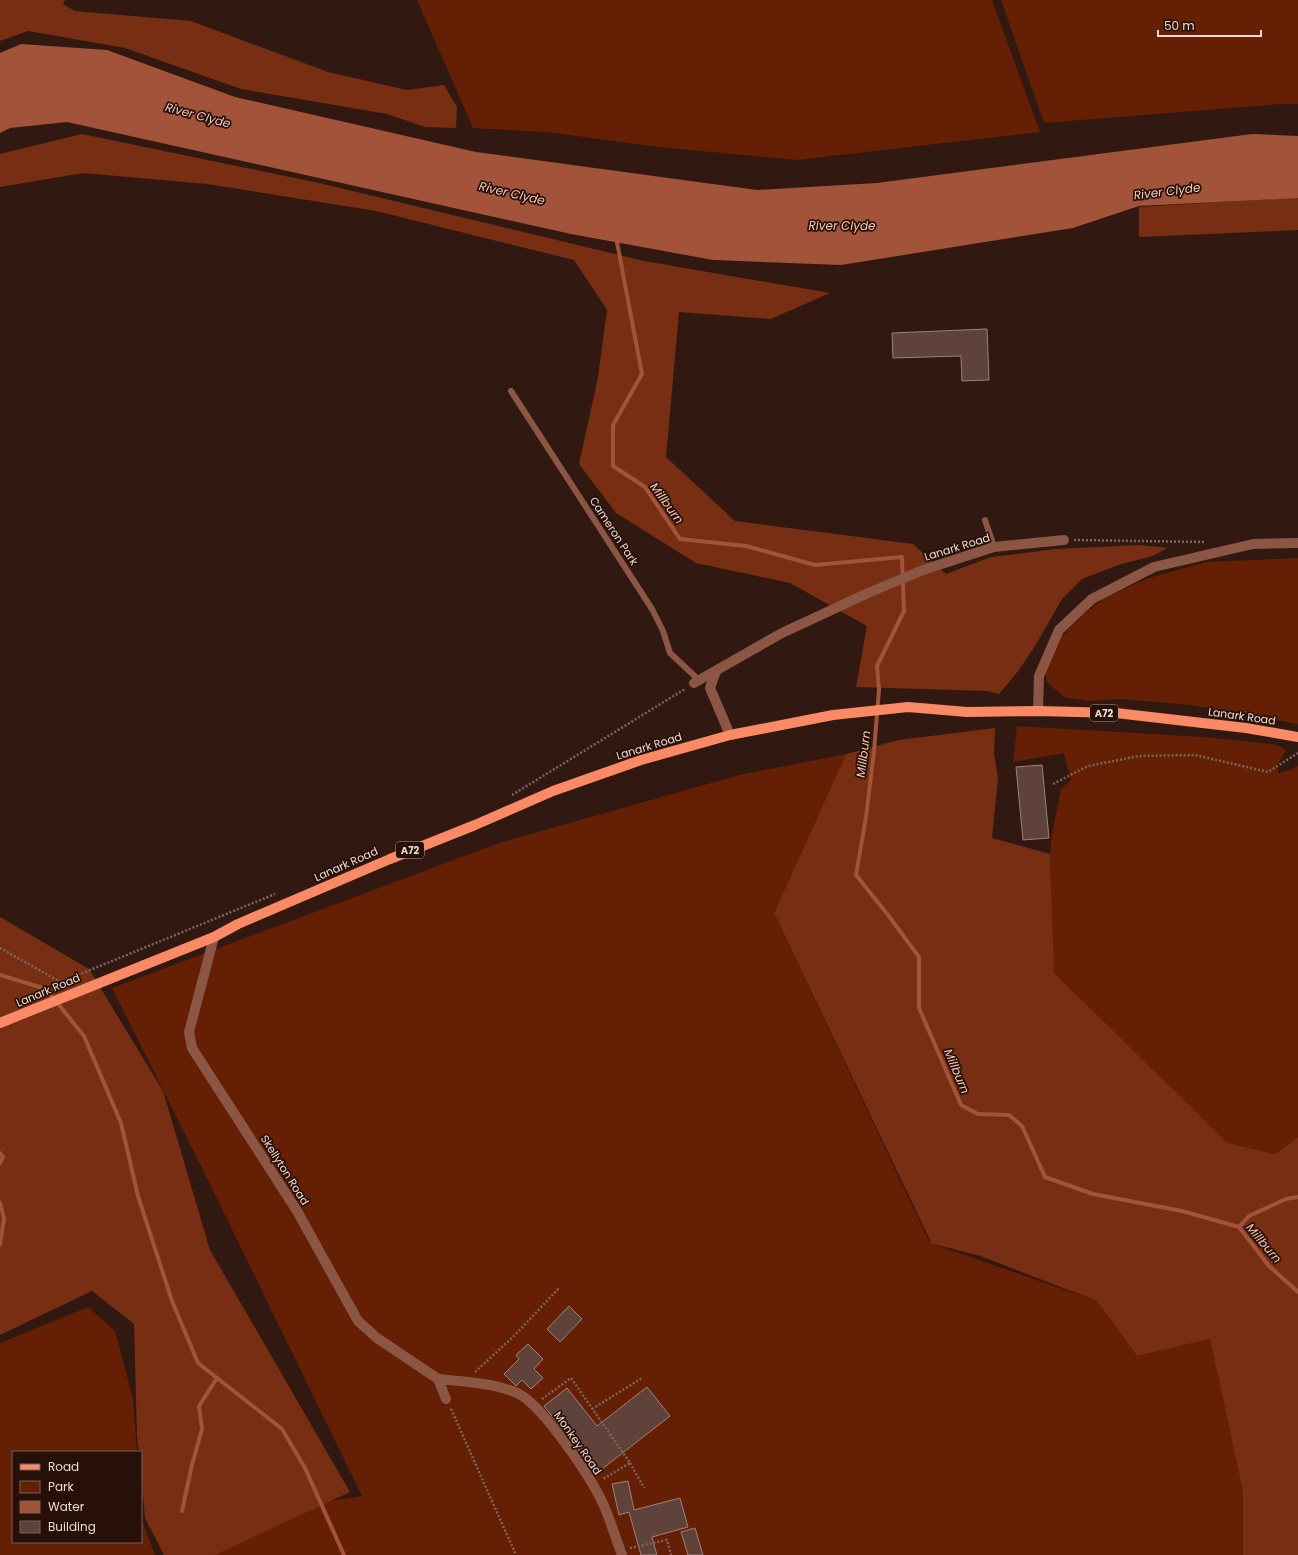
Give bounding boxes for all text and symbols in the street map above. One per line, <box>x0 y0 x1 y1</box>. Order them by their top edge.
scale bar <box>1158 12 1261 38</box>
text: 50 m <box>1164 17 1195 34</box>
water label: River Clyde <box>163 98 233 132</box>
water label: River Clyde <box>477 177 547 209</box>
water label: River Clyde <box>1133 178 1202 204</box>
water label: River Clyde <box>809 217 876 234</box>
water label: Millburn <box>646 479 688 527</box>
street label: Cameron Park <box>586 494 642 569</box>
street label: Lanark Road <box>922 529 992 565</box>
street label: Lanark Road <box>1207 703 1277 729</box>
road number: A72 <box>1090 705 1118 721</box>
street label: Lanark Road <box>614 728 684 764</box>
water label: Millburn <box>852 730 874 778</box>
road number: A72 <box>396 842 424 858</box>
street label: Lanark Road <box>312 843 380 885</box>
street label: Lanark Road <box>14 969 82 1011</box>
water label: Millburn <box>940 1046 974 1096</box>
street label: Skellyton Road <box>257 1132 313 1208</box>
water label: Millburn <box>1242 1219 1286 1267</box>
street label: Monkey Road <box>550 1408 606 1478</box>
legend <box>12 1451 142 1543</box>
text: Road <box>48 1458 79 1475</box>
text: Park <box>48 1478 75 1495</box>
text: Water <box>48 1498 85 1515</box>
text: Building <box>48 1518 96 1535</box>

